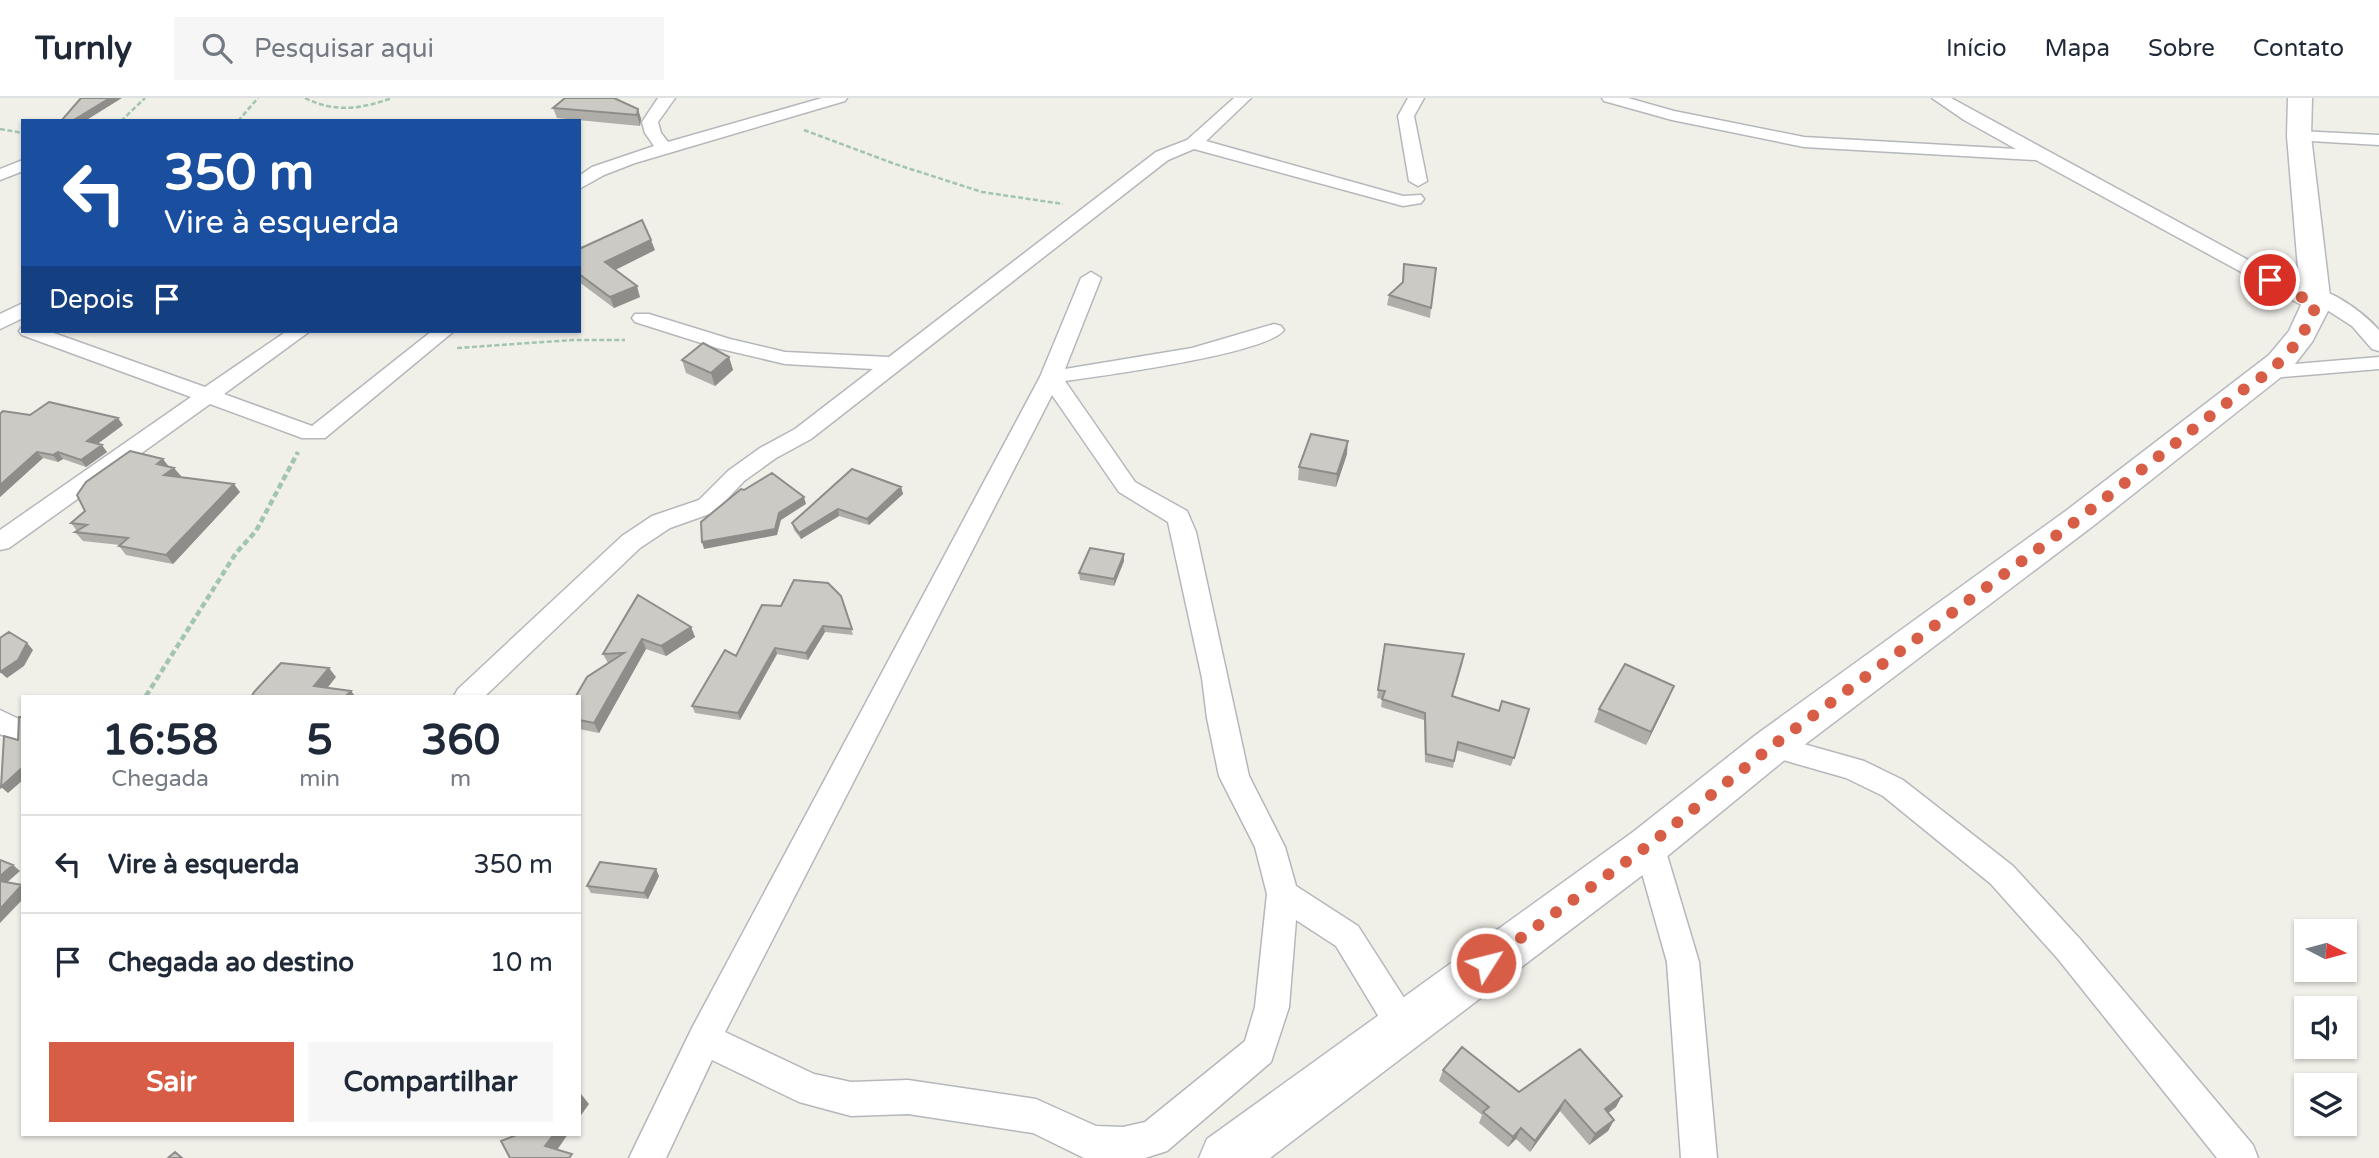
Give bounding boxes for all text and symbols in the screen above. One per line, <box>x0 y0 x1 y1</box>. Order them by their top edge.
search box <box>174 17 664 80</box>
text: Turnly <box>35 29 132 68</box>
icon: search <box>198 29 236 67</box>
text: Pesquisar aqui <box>254 33 434 64</box>
text: Início <box>1946 34 2007 63</box>
text: Mapa <box>2045 34 2110 63</box>
text: Sobre <box>2148 34 2215 63</box>
text: Contato <box>2253 34 2344 63</box>
text: 350 m <box>164 144 314 203</box>
icon: left <box>49 147 140 238</box>
text: Vire à esquerda <box>164 204 400 242</box>
pin <box>2240 250 2300 310</box>
icon: arrive <box>2251 261 2289 299</box>
icon: arrive <box>148 280 186 318</box>
text: Depois <box>49 284 134 315</box>
text: 16:58 <box>102 715 218 766</box>
text: 5 <box>306 715 333 766</box>
text: 360 <box>421 715 500 766</box>
text: Chegada <box>111 765 209 793</box>
text: min <box>299 765 340 793</box>
text: m <box>450 765 471 793</box>
icon: left <box>49 845 87 883</box>
text: Vire à esquerda <box>108 849 299 880</box>
text: 350 m <box>473 849 553 880</box>
north arrow <box>2294 919 2357 982</box>
map controls <box>2294 919 2357 1136</box>
position arrow <box>1449 926 1523 1000</box>
icon: arrive <box>49 943 87 981</box>
text: Chegada ao destino <box>108 947 354 978</box>
text: 10 m <box>490 947 553 978</box>
button: sound <box>2294 996 2357 1059</box>
button: Sair <box>49 1042 294 1122</box>
button: Compartilhar <box>308 1042 553 1122</box>
button: layers <box>2294 1073 2357 1136</box>

